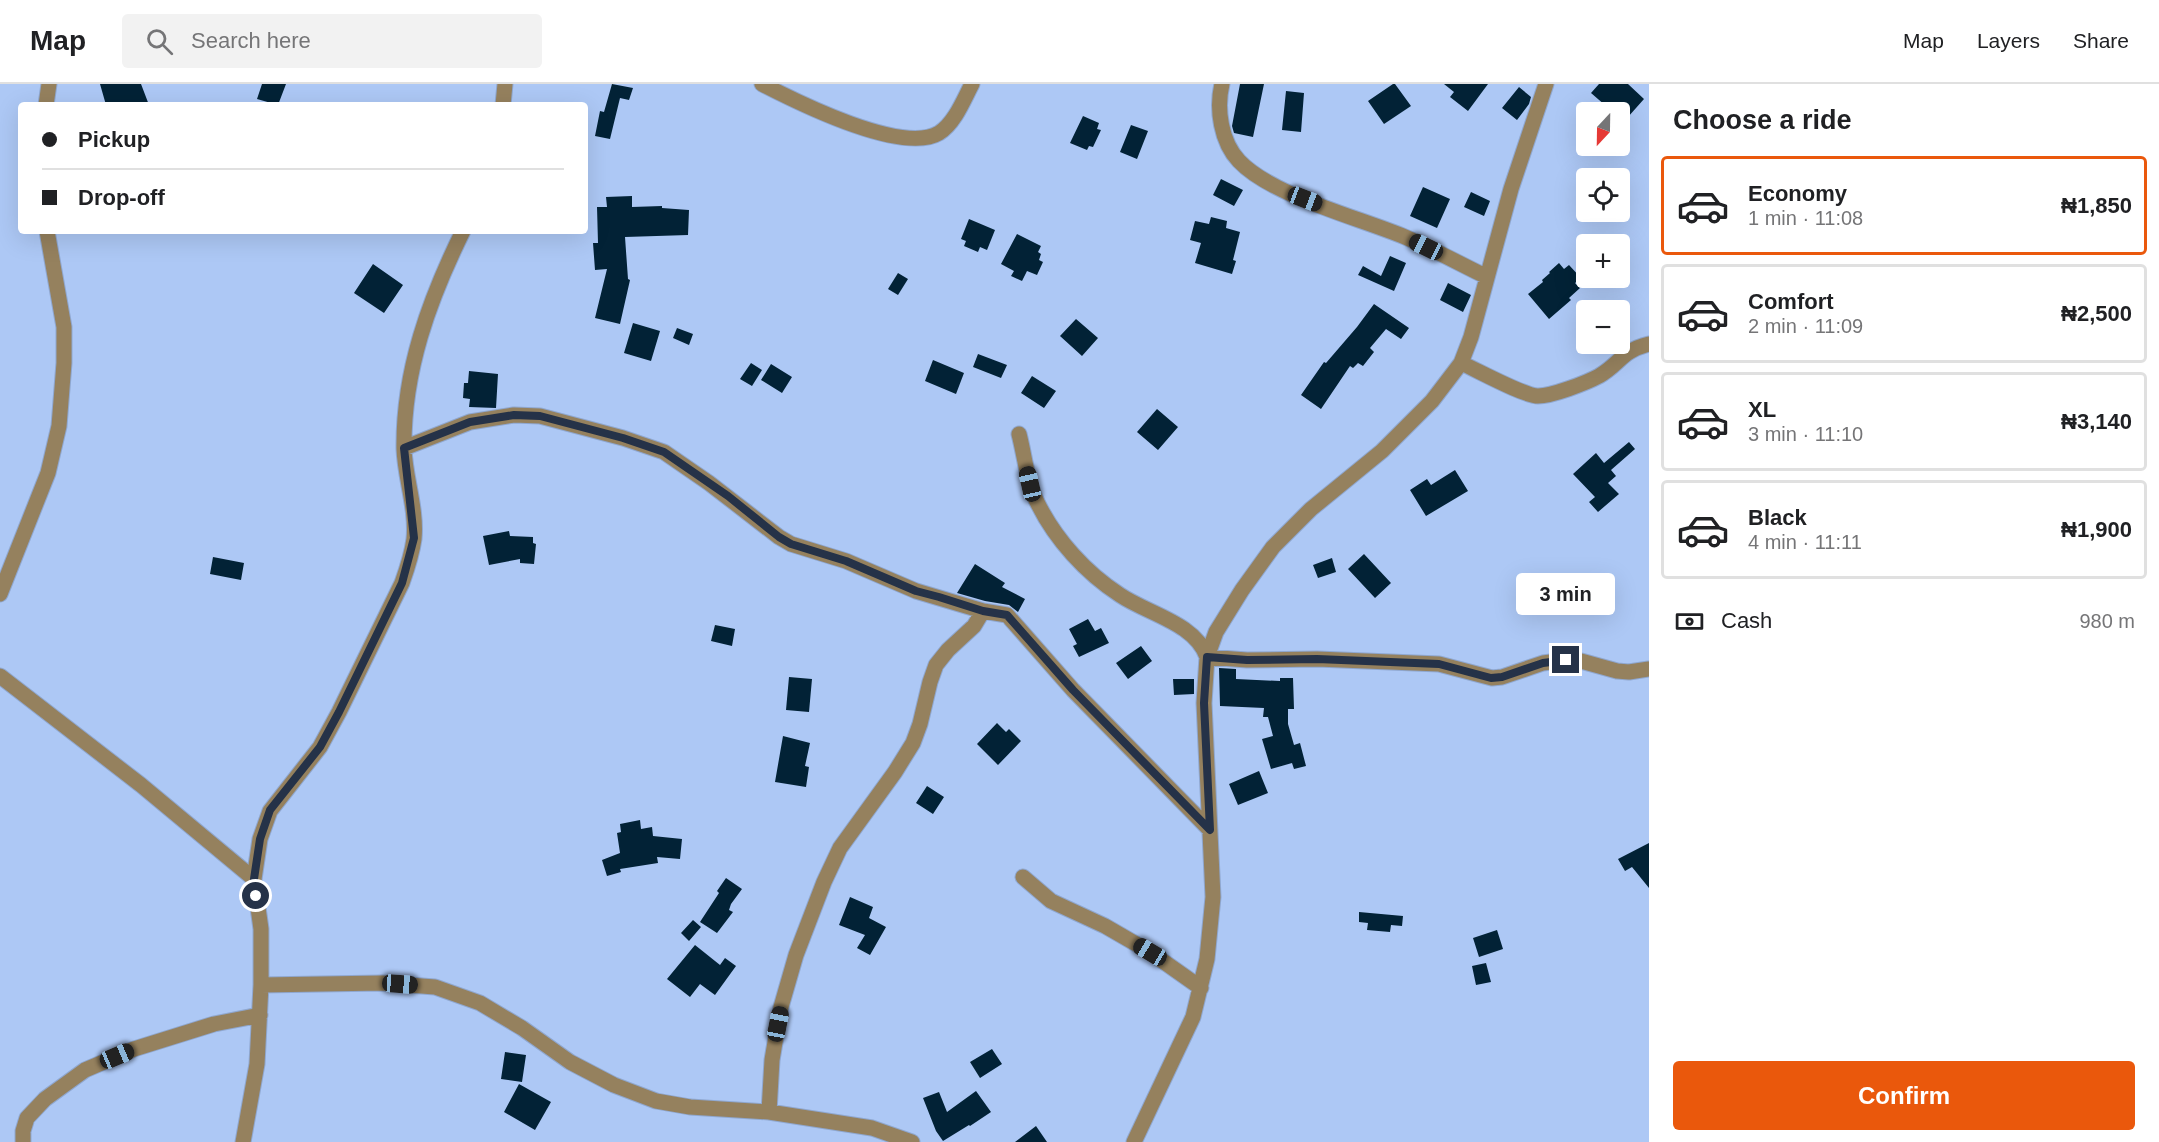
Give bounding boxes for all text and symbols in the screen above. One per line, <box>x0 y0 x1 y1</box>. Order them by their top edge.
search box <box>122 14 542 68</box>
text: Map <box>30 25 86 56</box>
icon: search <box>143 25 176 58</box>
text: Search here <box>191 28 311 53</box>
text: Map <box>1903 29 1944 52</box>
text: Layers <box>1977 29 2040 52</box>
text: Share <box>2073 29 2129 52</box>
north arrow <box>1576 102 1630 156</box>
map controls <box>1576 102 1630 354</box>
text: Choose a ride <box>1673 105 1852 135</box>
text: Pickup <box>78 127 150 152</box>
button: locate <box>1576 168 1630 222</box>
icon: car <box>1676 179 1730 233</box>
text: Economy <box>1748 181 1847 206</box>
car <box>1285 184 1325 214</box>
text: Drop-off <box>78 185 165 210</box>
text: ₦1,850 <box>2061 193 2132 218</box>
text: 1 min · 11:08 <box>1748 207 1863 229</box>
car <box>1406 231 1446 263</box>
button: + <box>1576 234 1630 288</box>
icon: car <box>1676 287 1730 341</box>
text: Comfort <box>1748 289 1834 314</box>
button: − <box>1576 300 1630 354</box>
text: ₦2,500 <box>2061 301 2132 326</box>
text: 2 min · 11:09 <box>1748 315 1863 337</box>
icon: car <box>1676 395 1730 449</box>
text: XL <box>1748 397 1776 422</box>
text: ₦3,140 <box>2061 409 2132 434</box>
text: 3 min · 11:10 <box>1748 423 1863 445</box>
car <box>1017 464 1043 504</box>
icon: car <box>1676 503 1730 557</box>
text: Black <box>1748 505 1807 530</box>
text: ₦1,900 <box>2061 517 2132 542</box>
text: 4 min · 11:11 <box>1748 531 1862 553</box>
callout: 3 min <box>1516 573 1616 615</box>
text: 3 min <box>1539 583 1592 605</box>
icon: cash <box>1673 605 1706 638</box>
text: Cash <box>1721 608 1772 633</box>
text: 980 m <box>2079 610 2135 632</box>
route end <box>1552 646 1579 673</box>
route start <box>242 882 269 909</box>
car <box>1130 935 1170 969</box>
car <box>381 974 419 994</box>
car <box>766 1005 790 1043</box>
car <box>97 1041 137 1071</box>
button: Confirm <box>1673 1061 2135 1130</box>

